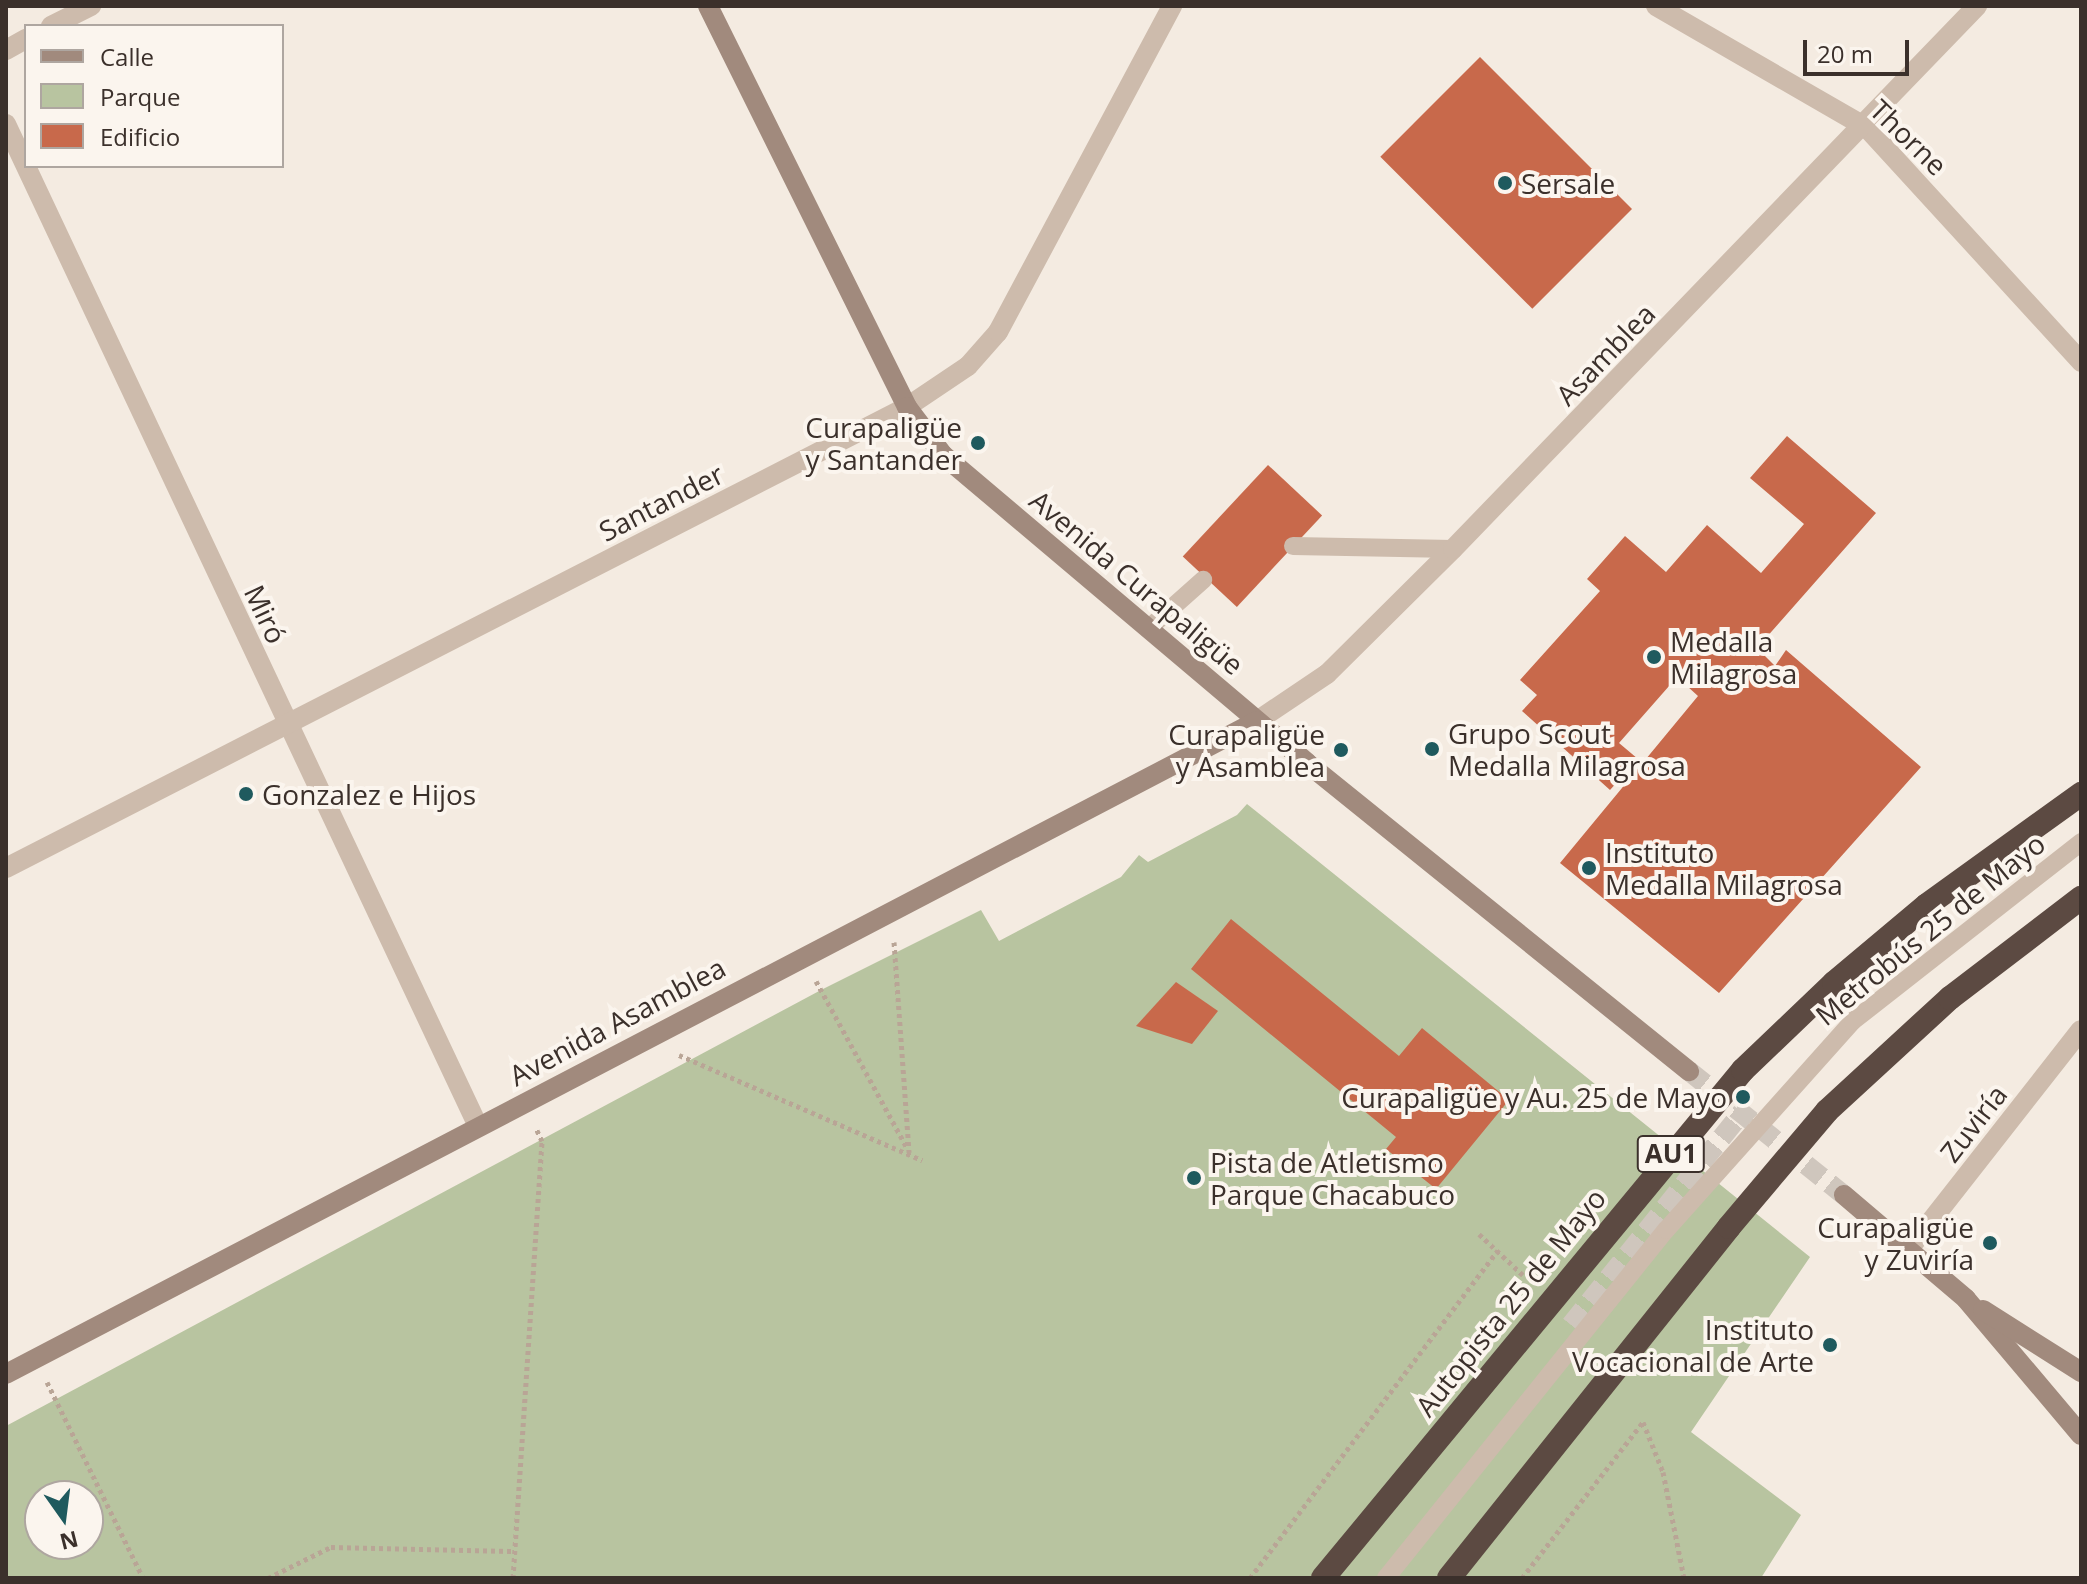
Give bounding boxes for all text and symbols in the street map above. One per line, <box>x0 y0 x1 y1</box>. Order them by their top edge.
legend <box>24 24 284 168</box>
scale bar <box>1807 24 1913 74</box>
text: 20 m <box>1817 37 1873 70</box>
text: Calle <box>100 40 154 73</box>
text: Parque <box>100 80 180 113</box>
street label: Thorne <box>1864 92 1954 182</box>
text: Edificio <box>100 120 180 153</box>
place label: Sersale <box>1521 166 1615 200</box>
marker: Sersale <box>1496 174 1514 192</box>
street label: Asamblea <box>1548 296 1662 412</box>
place label: Curapaligüe y Santander <box>805 410 962 476</box>
marker: Curapaligüe y Santander <box>969 434 987 452</box>
street label: Santander <box>593 456 729 548</box>
street label: Avenida Curapaligüe <box>1023 483 1251 681</box>
street label: Miró <box>238 579 294 649</box>
place label: Medalla Milagrosa <box>1670 624 1797 690</box>
marker: Medalla Milagrosa <box>1645 648 1663 666</box>
place label: Grupo Scout Medalla Milagrosa <box>1448 716 1686 782</box>
place label: Curapaligüe y Asamblea <box>1168 717 1325 783</box>
marker: Grupo Scout Medalla Milagrosa <box>1423 740 1441 758</box>
marker: Curapaligüe y Asamblea <box>1332 741 1350 759</box>
place label: Gonzalez e Hijos <box>262 777 476 811</box>
marker: Gonzalez e Hijos <box>237 785 255 803</box>
street label: Metrobús 25 de Mayo <box>1809 826 2051 1032</box>
place label: Instituto Medalla Milagrosa <box>1605 835 1843 901</box>
marker: Instituto Medalla Milagrosa <box>1580 859 1598 877</box>
street label: Avenida Asamblea <box>503 950 731 1092</box>
street label: Zuviría <box>1933 1078 2013 1168</box>
place label: Curapaligüe y Au. 25 de Mayo <box>1341 1080 1727 1114</box>
marker: Curapaligüe y Au. 25 de Mayo <box>1734 1088 1752 1106</box>
road number: AU1 <box>1635 1132 1707 1176</box>
place label: Pista de Atletismo Parque Chacabuco <box>1210 1145 1455 1211</box>
marker: Pista de Atletismo Parque Chacabuco <box>1185 1169 1203 1187</box>
street label: Autopista 25 de Mayo <box>1408 1181 1612 1423</box>
place label: Curapaligüe y Zuviría <box>1817 1210 1974 1276</box>
marker: Curapaligüe y Zuviría <box>1981 1234 1999 1252</box>
place label: Instituto Vocacional de Arte <box>1572 1312 1814 1378</box>
marker: Instituto Vocacional de Arte <box>1821 1336 1839 1354</box>
north arrow <box>24 1480 104 1560</box>
text: N <box>57 1525 82 1558</box>

